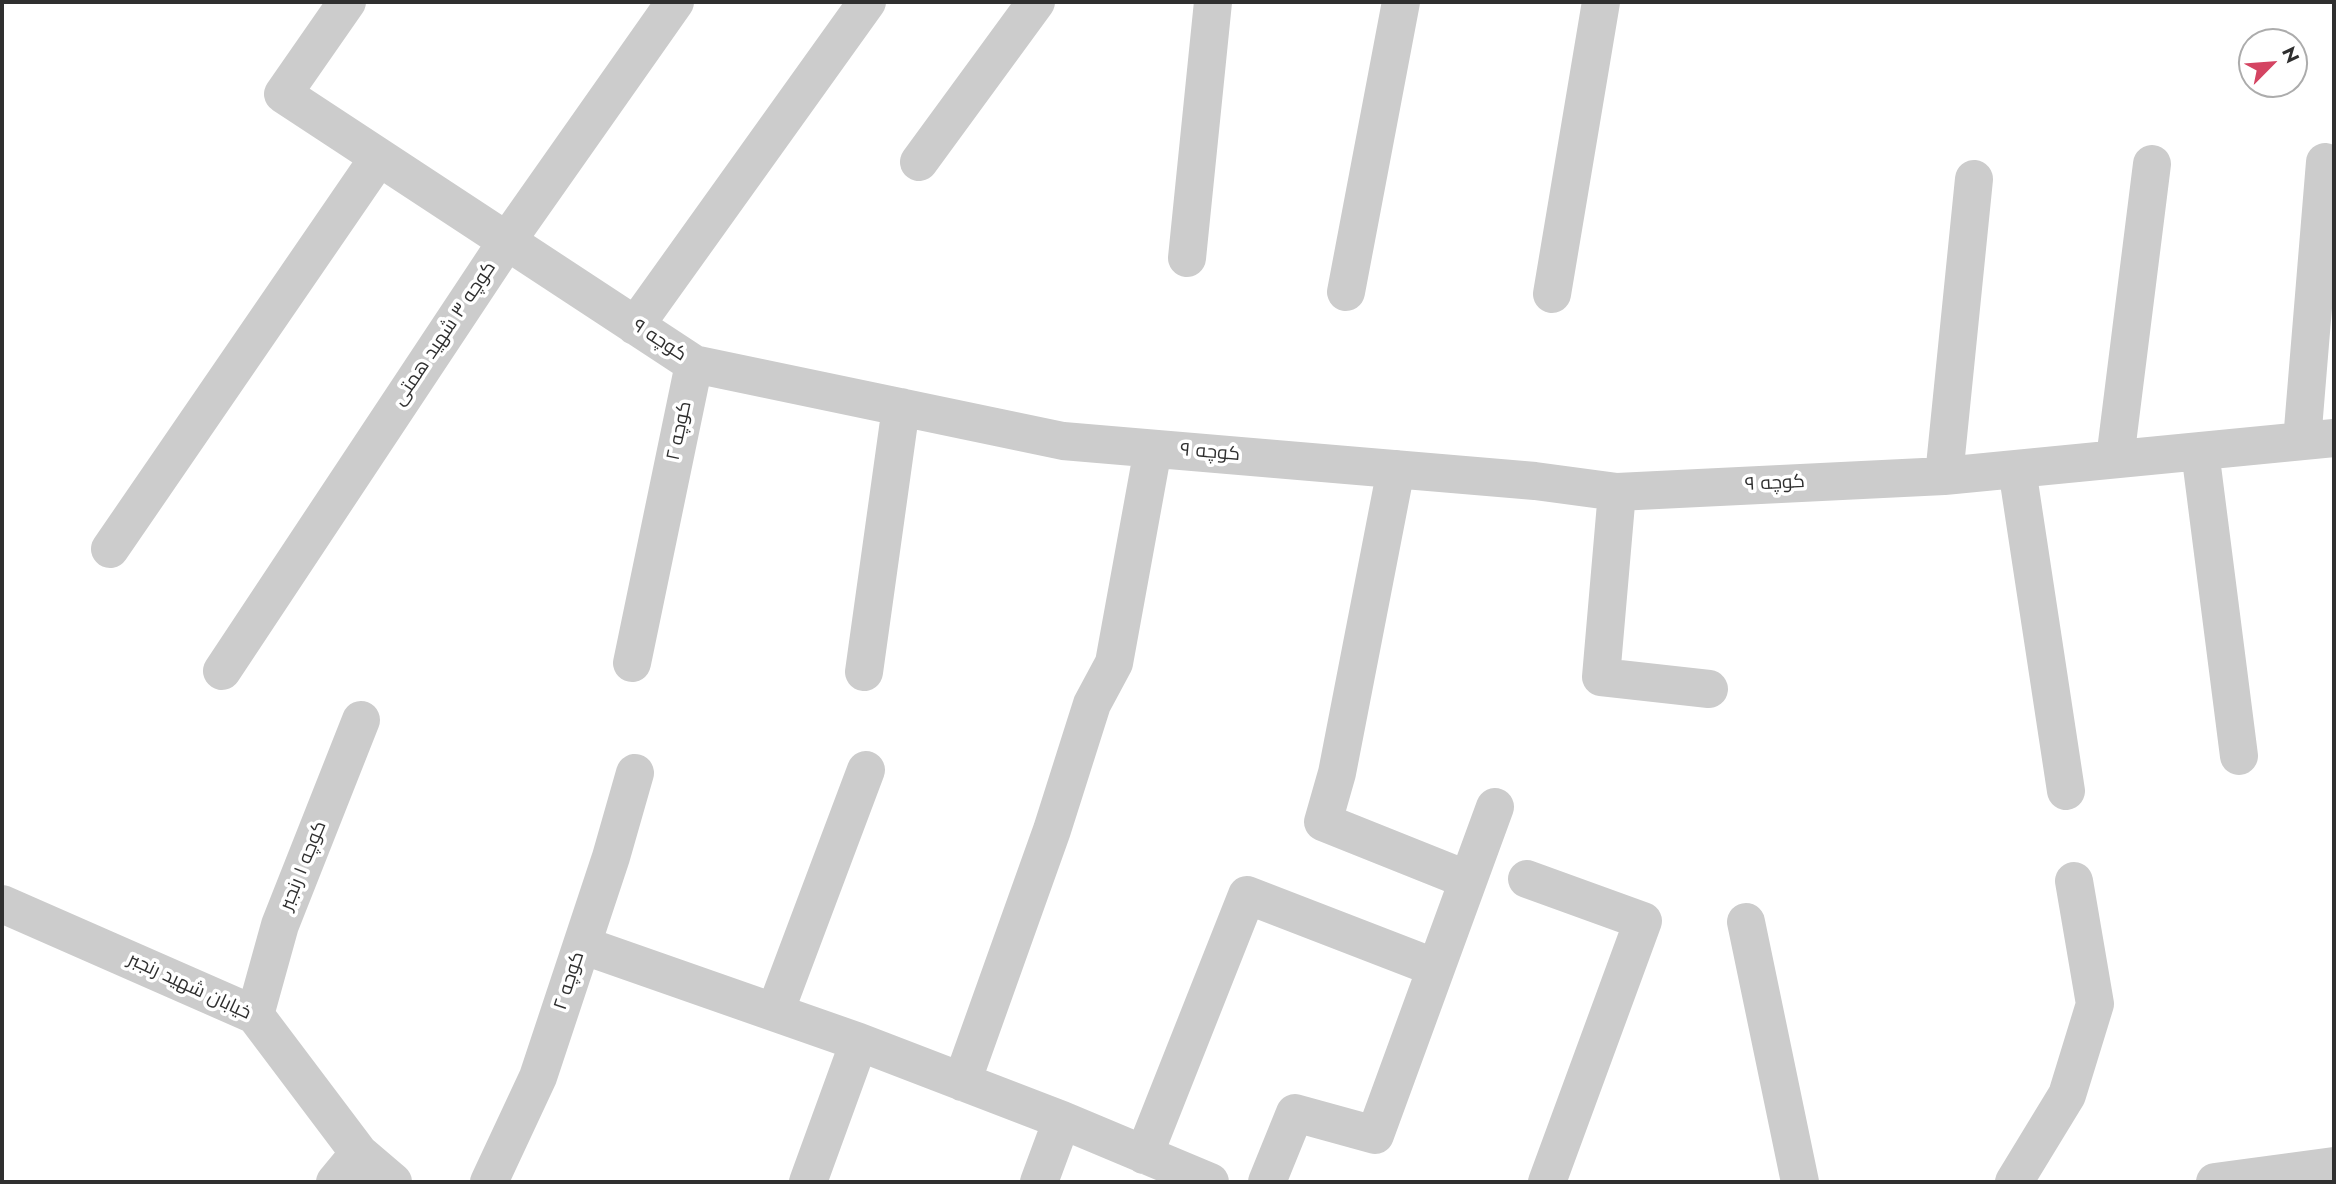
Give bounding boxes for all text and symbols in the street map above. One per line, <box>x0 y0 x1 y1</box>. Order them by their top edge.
north arrow <box>2238 28 2308 98</box>
text: N <box>2275 42 2306 67</box>
street label: کوچه ۳ شهید همتی <box>388 258 502 410</box>
street label: کوچه ۹ <box>628 315 690 367</box>
street label: کوچه ۲ <box>663 399 697 463</box>
street label: کوچه ۹ <box>1179 439 1241 467</box>
street label: کوچه ۹ <box>1744 471 1806 497</box>
street label: کوچه ۱ رنجبر <box>276 818 332 914</box>
street label: خیابان شهید رنجبر <box>124 949 254 1025</box>
street label: کوچه ۲ <box>550 949 590 1013</box>

